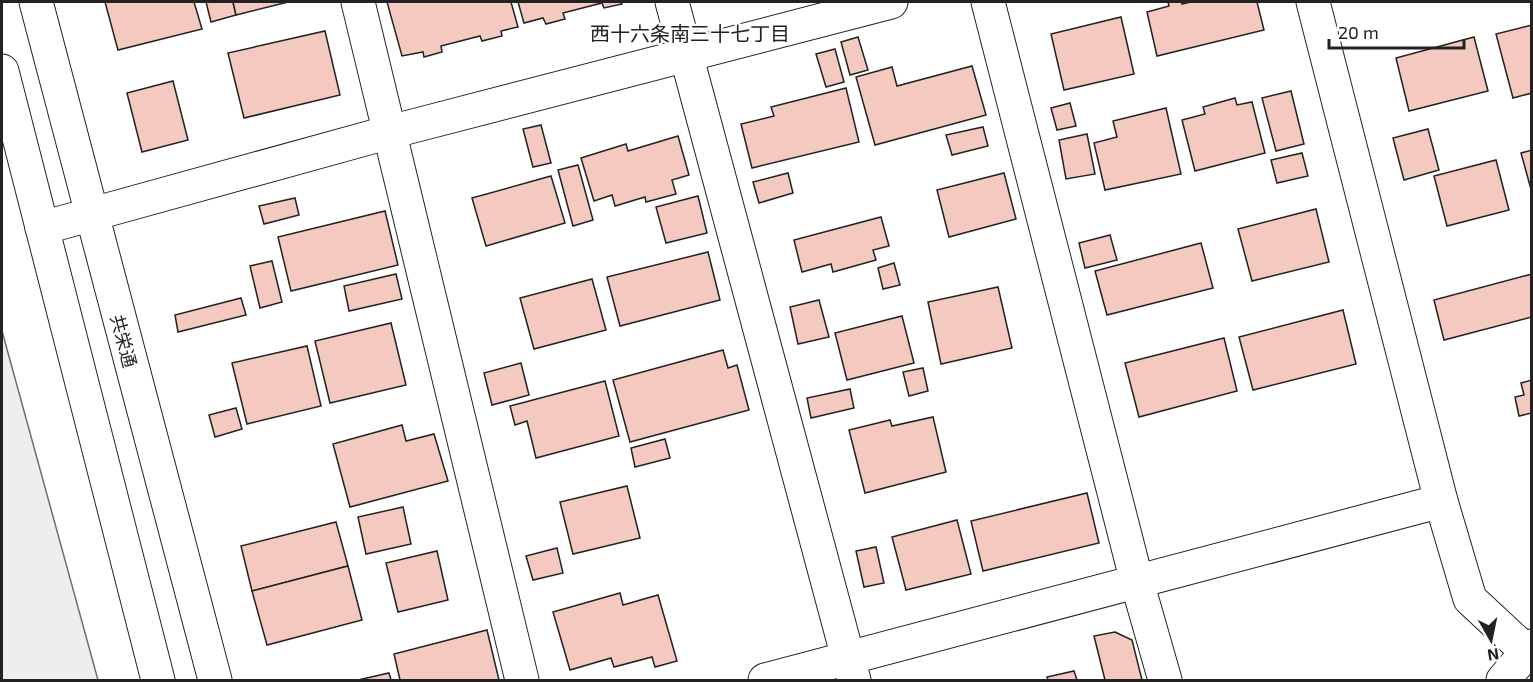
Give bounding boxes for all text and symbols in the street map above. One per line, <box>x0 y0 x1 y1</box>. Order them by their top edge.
scale bar <box>1329 12 1464 50</box>
district label: 西十六条南三十七丁目 <box>590 21 790 45</box>
text: 20 m <box>1338 21 1379 43</box>
street label: 共栄通 <box>106 312 142 370</box>
north arrow <box>1461 610 1521 670</box>
text: N <box>1486 645 1501 666</box>

